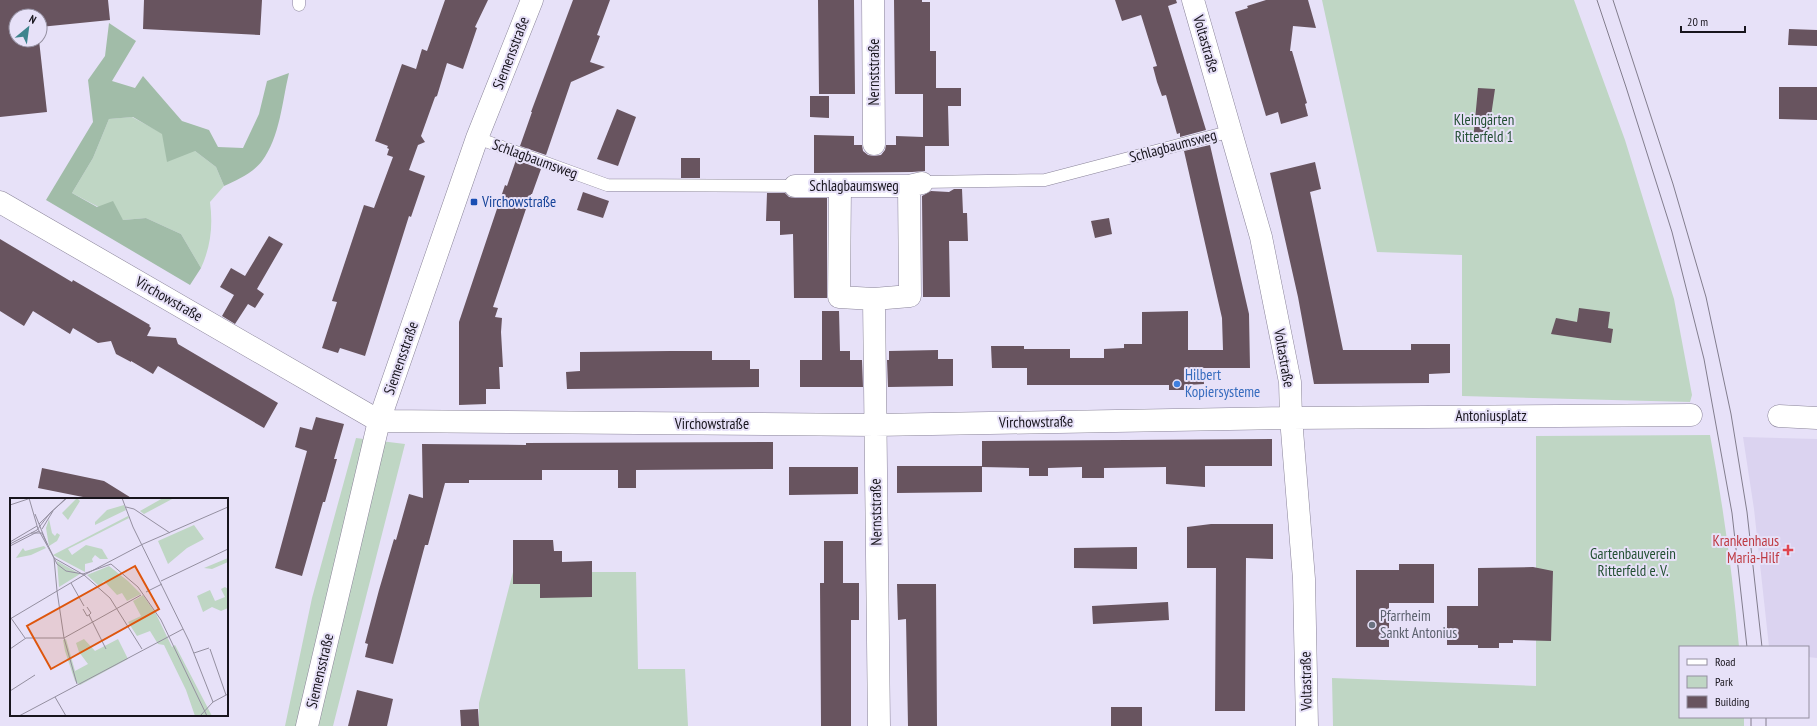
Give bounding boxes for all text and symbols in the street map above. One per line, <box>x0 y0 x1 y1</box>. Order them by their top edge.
north arrow <box>8 8 48 48</box>
scale bar <box>1681 8 1745 34</box>
text: N <box>27 12 39 27</box>
street label: Voltastraße <box>1189 12 1224 75</box>
street label: Siemensstraße <box>488 14 533 92</box>
text: 20 m <box>1687 14 1708 29</box>
street label: Nernststraße <box>864 39 883 105</box>
park label: Kleingärten Ritterfeld 1 <box>1454 110 1514 146</box>
street label: Schlagbaumsweg <box>1127 125 1219 166</box>
street label: Schlagbaumsweg <box>490 134 580 183</box>
street label: Schlagbaumsweg <box>809 176 899 195</box>
place label: Virchowstraße <box>481 192 556 211</box>
marker: Virchowstraße <box>469 197 479 207</box>
street label: Virchowstraße <box>131 271 206 325</box>
street label: Siemensstraße <box>379 319 422 397</box>
street label: Voltastraße <box>1270 326 1299 389</box>
place label: Hilbert Kopiersysteme <box>1185 365 1260 401</box>
marker: Hilbert Kopiersysteme <box>1172 379 1182 389</box>
street label: Antoniusplatz <box>1455 406 1527 425</box>
street label: Virchowstraße <box>998 411 1073 432</box>
street label: Virchowstraße <box>674 414 749 433</box>
street label: Nernststraße <box>865 478 886 546</box>
inset map <box>10 498 228 716</box>
place label: Krankenhaus Maria-Hilf <box>1713 531 1780 567</box>
park label: Gartenbauverein Ritterfeld e. V. <box>1590 544 1676 580</box>
marker: Krankenhaus Maria-Hilf <box>1782 544 1794 556</box>
place label: Pfarrheim Sankt Antonius <box>1380 606 1457 642</box>
marker: Pfarrheim Sankt Antonius <box>1367 620 1377 630</box>
street label: Siemensstraße <box>302 632 337 710</box>
legend <box>1679 646 1809 718</box>
street label: Voltastraße <box>1295 651 1316 712</box>
text: Road <box>1715 654 1735 669</box>
text: Park <box>1715 674 1733 689</box>
text: Building <box>1715 694 1750 709</box>

